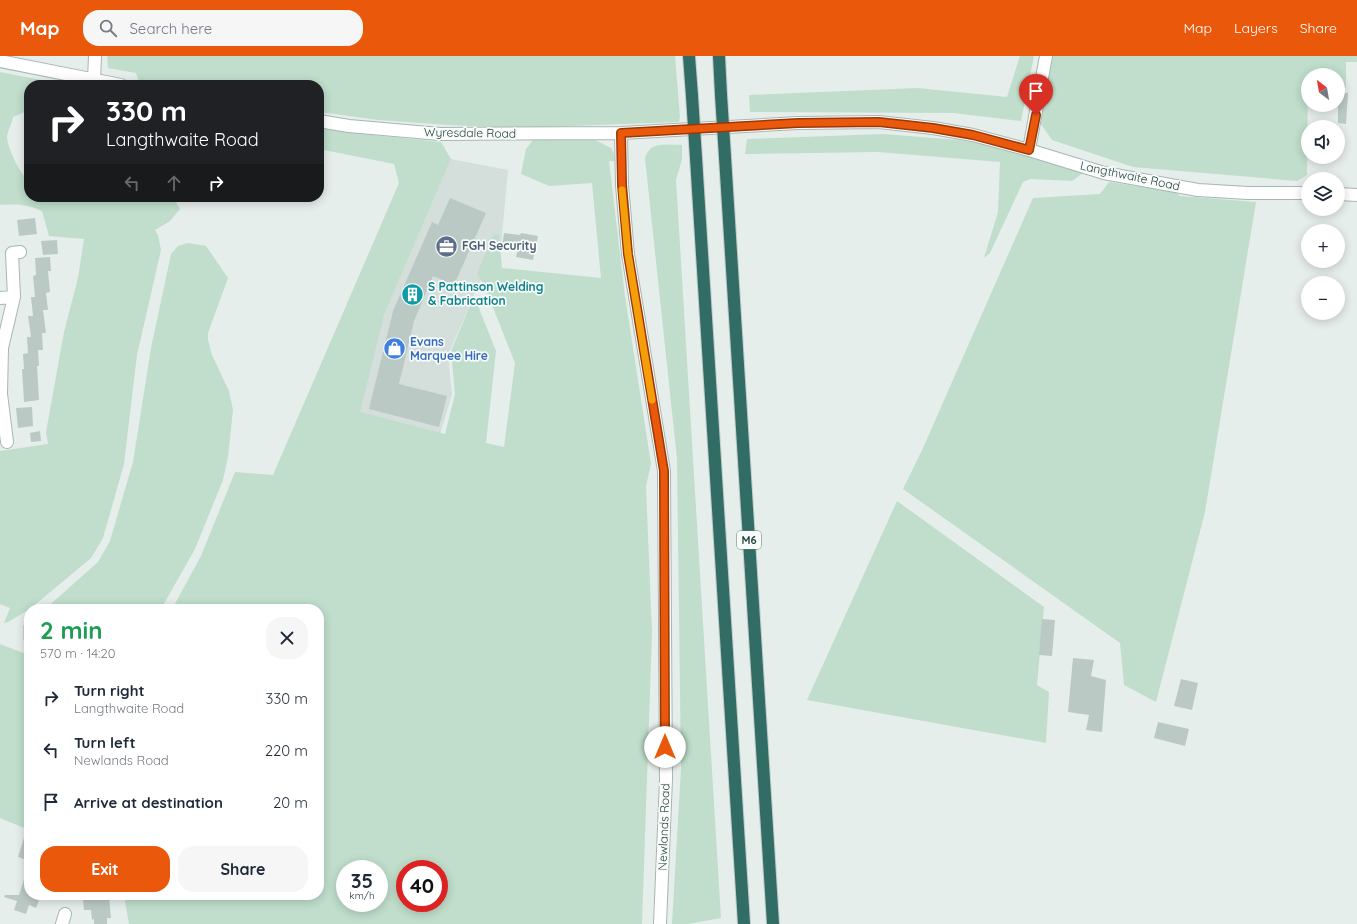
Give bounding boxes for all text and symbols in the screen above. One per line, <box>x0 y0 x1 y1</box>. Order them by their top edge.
search box <box>83 10 363 46</box>
text: Map <box>20 16 59 40</box>
icon: search <box>97 17 119 39</box>
text: Search here <box>129 19 212 38</box>
text: Map <box>1183 19 1212 37</box>
text: Layers <box>1234 19 1278 37</box>
text: Share <box>1300 19 1337 37</box>
north arrow <box>1301 68 1345 112</box>
map controls <box>1301 68 1345 320</box>
pin <box>1019 74 1053 115</box>
icon: arrive <box>1025 80 1047 102</box>
text: 330 m <box>106 93 187 128</box>
icon: right <box>40 96 92 148</box>
button: sound <box>1301 120 1345 164</box>
street label: Wyresdale Road <box>424 124 516 141</box>
text: Langthwaite Road <box>106 128 259 151</box>
street label: Langthwaite Road <box>1079 158 1181 193</box>
icon: left <box>121 172 143 194</box>
icon: ahead <box>163 172 185 194</box>
icon: right <box>205 172 227 194</box>
button: layers <box>1301 172 1345 216</box>
button: + <box>1301 224 1345 268</box>
office icon: FGH Security <box>433 233 459 259</box>
place label: FGH Security <box>462 238 537 253</box>
button: − <box>1301 276 1345 320</box>
place label: S Pattinson Welding & Fabrication <box>428 279 543 308</box>
building icon: S Pattinson Welding & Fabrication <box>400 281 426 307</box>
place label: Evans Marquee Hire <box>410 334 488 363</box>
shop icon: Evans Marquee Hire <box>382 336 408 362</box>
road number: M6 <box>737 531 761 549</box>
text: 2 min <box>40 615 102 645</box>
button: close <box>266 617 308 659</box>
text: 570 m · 14:20 <box>40 645 115 661</box>
text: Turn right <box>74 681 145 700</box>
icon: right <box>40 687 62 709</box>
text: 330 m <box>266 689 308 708</box>
text: Langthwaite Road <box>74 700 184 716</box>
position arrow <box>644 726 686 768</box>
text: Turn left <box>74 733 136 752</box>
icon: left <box>40 739 62 761</box>
text: 220 m <box>265 741 308 760</box>
text: Newlands Road <box>74 752 169 768</box>
street label: Newlands Road <box>654 783 673 871</box>
icon: arrive <box>40 791 62 813</box>
text: Arrive at destination <box>74 793 223 812</box>
text: 20 m <box>273 793 308 812</box>
button: Exit <box>40 846 170 892</box>
button: Share <box>178 846 308 892</box>
speed limit sign: 40 <box>396 860 448 912</box>
text: 35 <box>351 868 373 893</box>
text: km/h <box>349 889 375 902</box>

